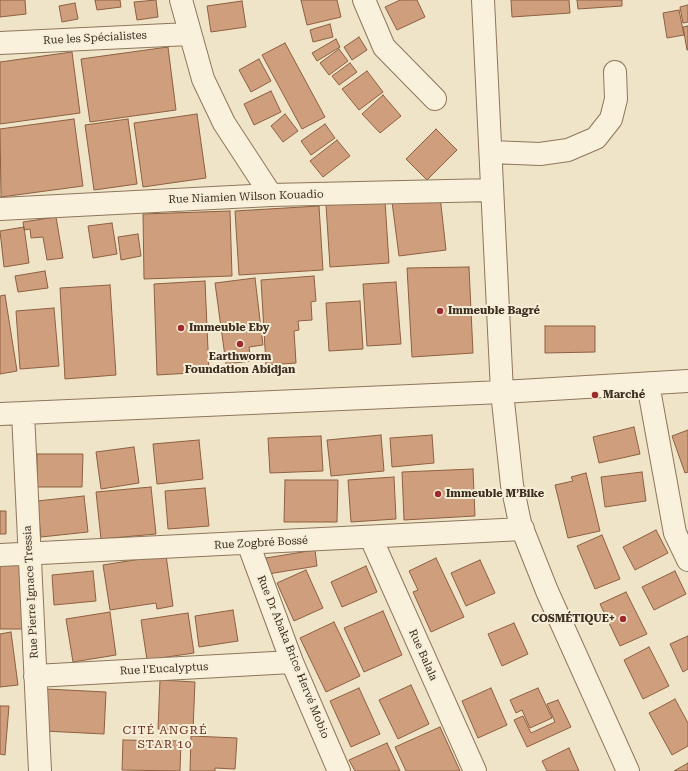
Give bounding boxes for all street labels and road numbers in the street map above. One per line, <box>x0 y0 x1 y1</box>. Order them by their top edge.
street label: Rue les Spécialistes <box>43 29 147 47</box>
street label: Rue Niamien Wilson Kouadio <box>168 188 324 206</box>
street label: Rue Pierre Ignace Tressia <box>21 525 41 659</box>
street label: Rue Zogbré Bossé <box>214 534 308 552</box>
street label: Rue Dr Abaka Brice Hervé Mobio <box>254 574 332 740</box>
street label: Rue Balala <box>406 627 440 683</box>
street label: Rue l'Eucalyptus <box>119 660 209 678</box>

